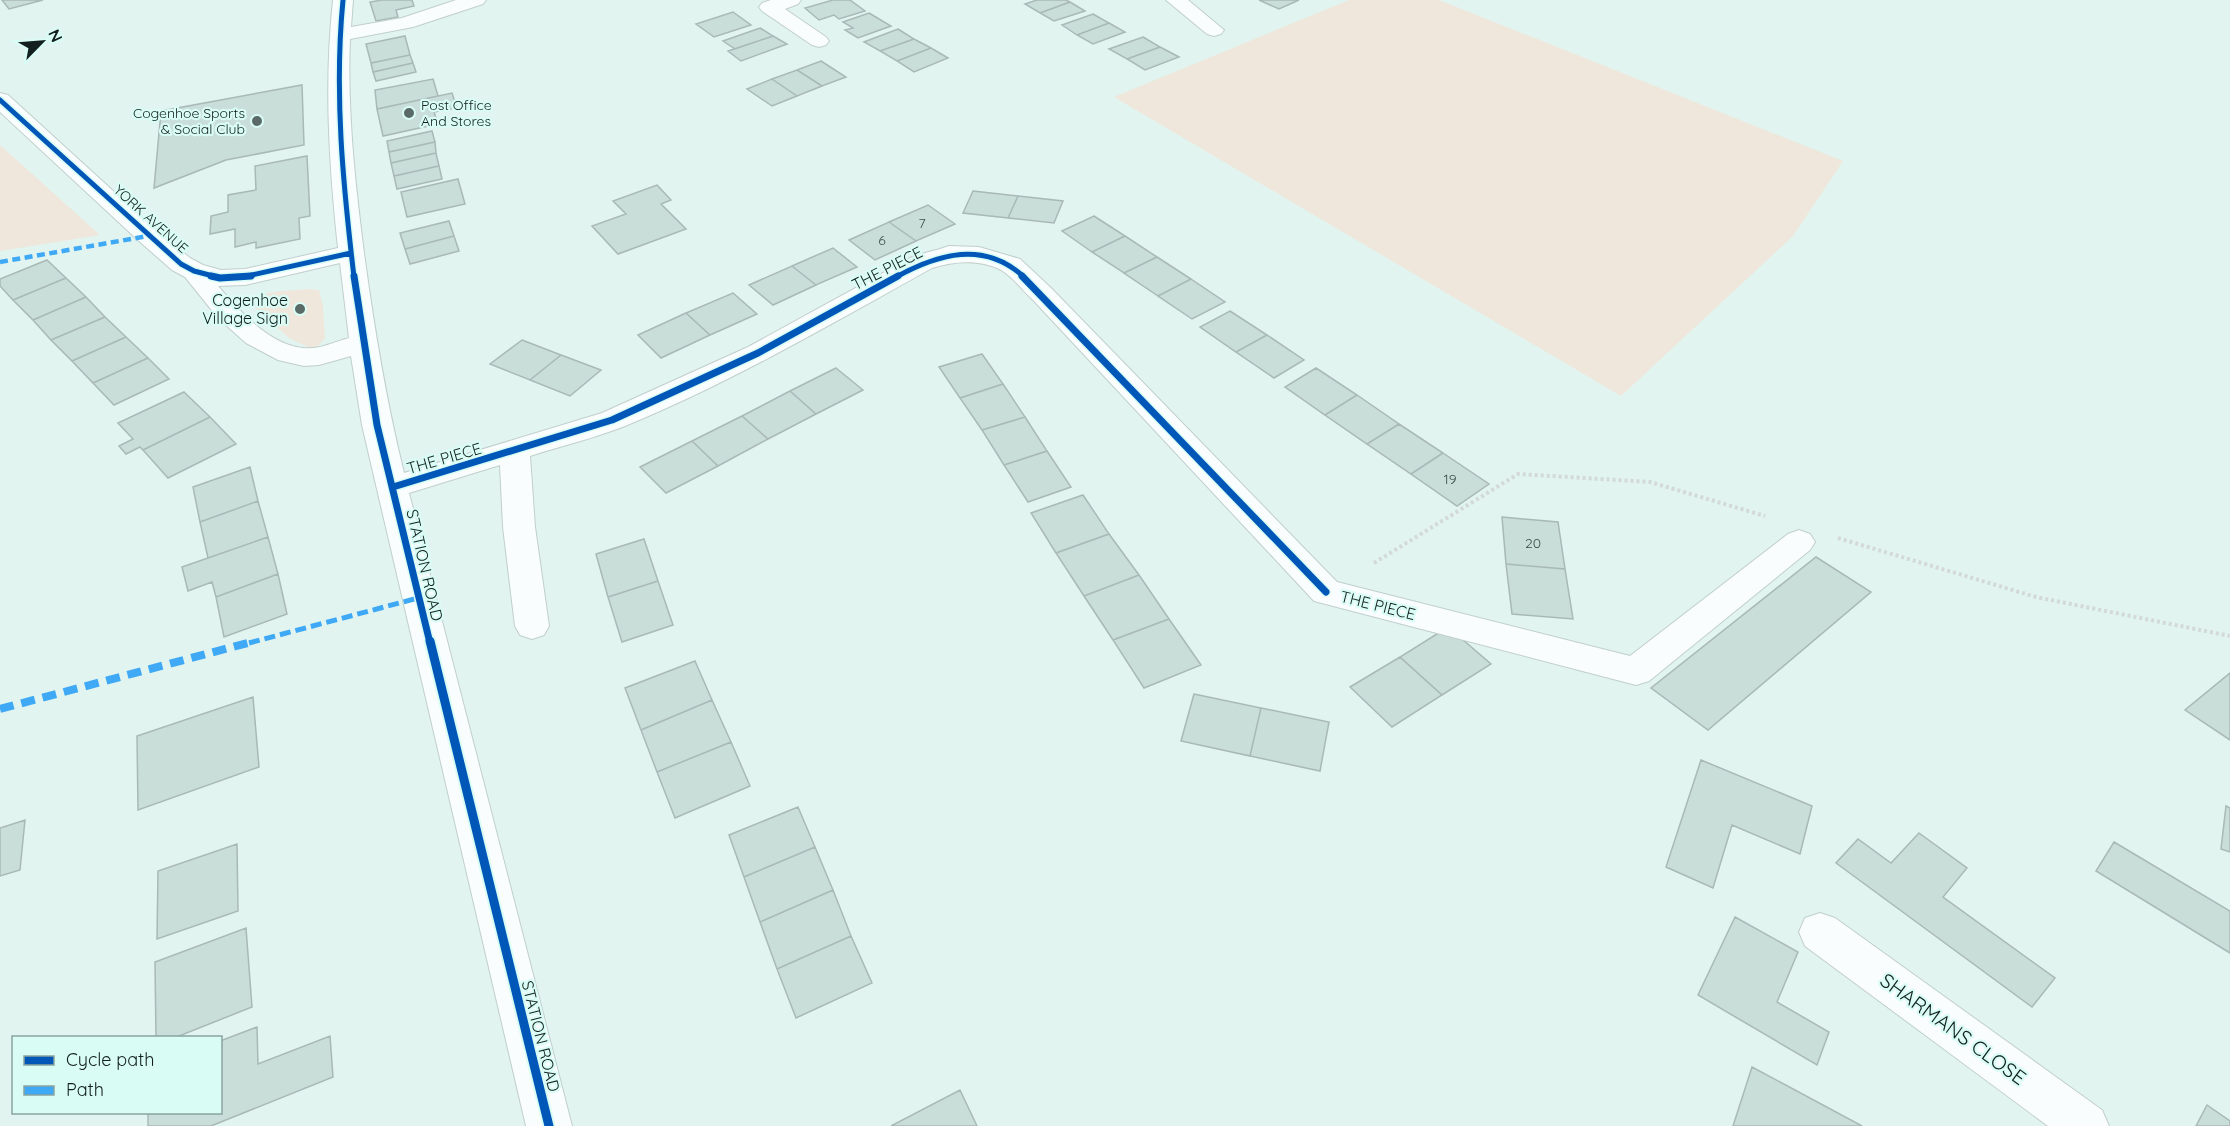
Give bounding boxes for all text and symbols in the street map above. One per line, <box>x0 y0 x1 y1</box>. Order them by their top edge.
north arrow <box>12 12 72 72</box>
text: N <box>44 26 67 45</box>
place label: Post Office And Stores <box>421 96 492 130</box>
place label: Cogenhoe Sports & Social Club <box>133 104 245 138</box>
marker: Post Office And Stores <box>402 106 416 120</box>
marker: Cogenhoe Sports & Social Club <box>250 114 264 128</box>
street label: YORK AVENUE <box>110 181 192 257</box>
house number: 7 <box>918 214 926 232</box>
house number: 6 <box>878 231 886 249</box>
street label: THE PIECE <box>848 242 926 294</box>
place label: Cogenhoe Village Sign <box>202 290 288 328</box>
marker: Cogenhoe Village Sign <box>293 302 307 316</box>
street label: THE PIECE <box>404 438 484 478</box>
house number: 19 <box>1444 470 1457 488</box>
street label: STATION ROAD <box>402 507 448 623</box>
house number: 20 <box>1525 534 1541 552</box>
street label: THE PIECE <box>1338 586 1418 624</box>
street label: SHARMANS CLOSE <box>1876 967 2031 1090</box>
street label: STATION ROAD <box>518 978 564 1094</box>
legend <box>12 1036 222 1114</box>
text: Cycle path <box>66 1048 154 1071</box>
text: Path <box>66 1078 104 1101</box>

